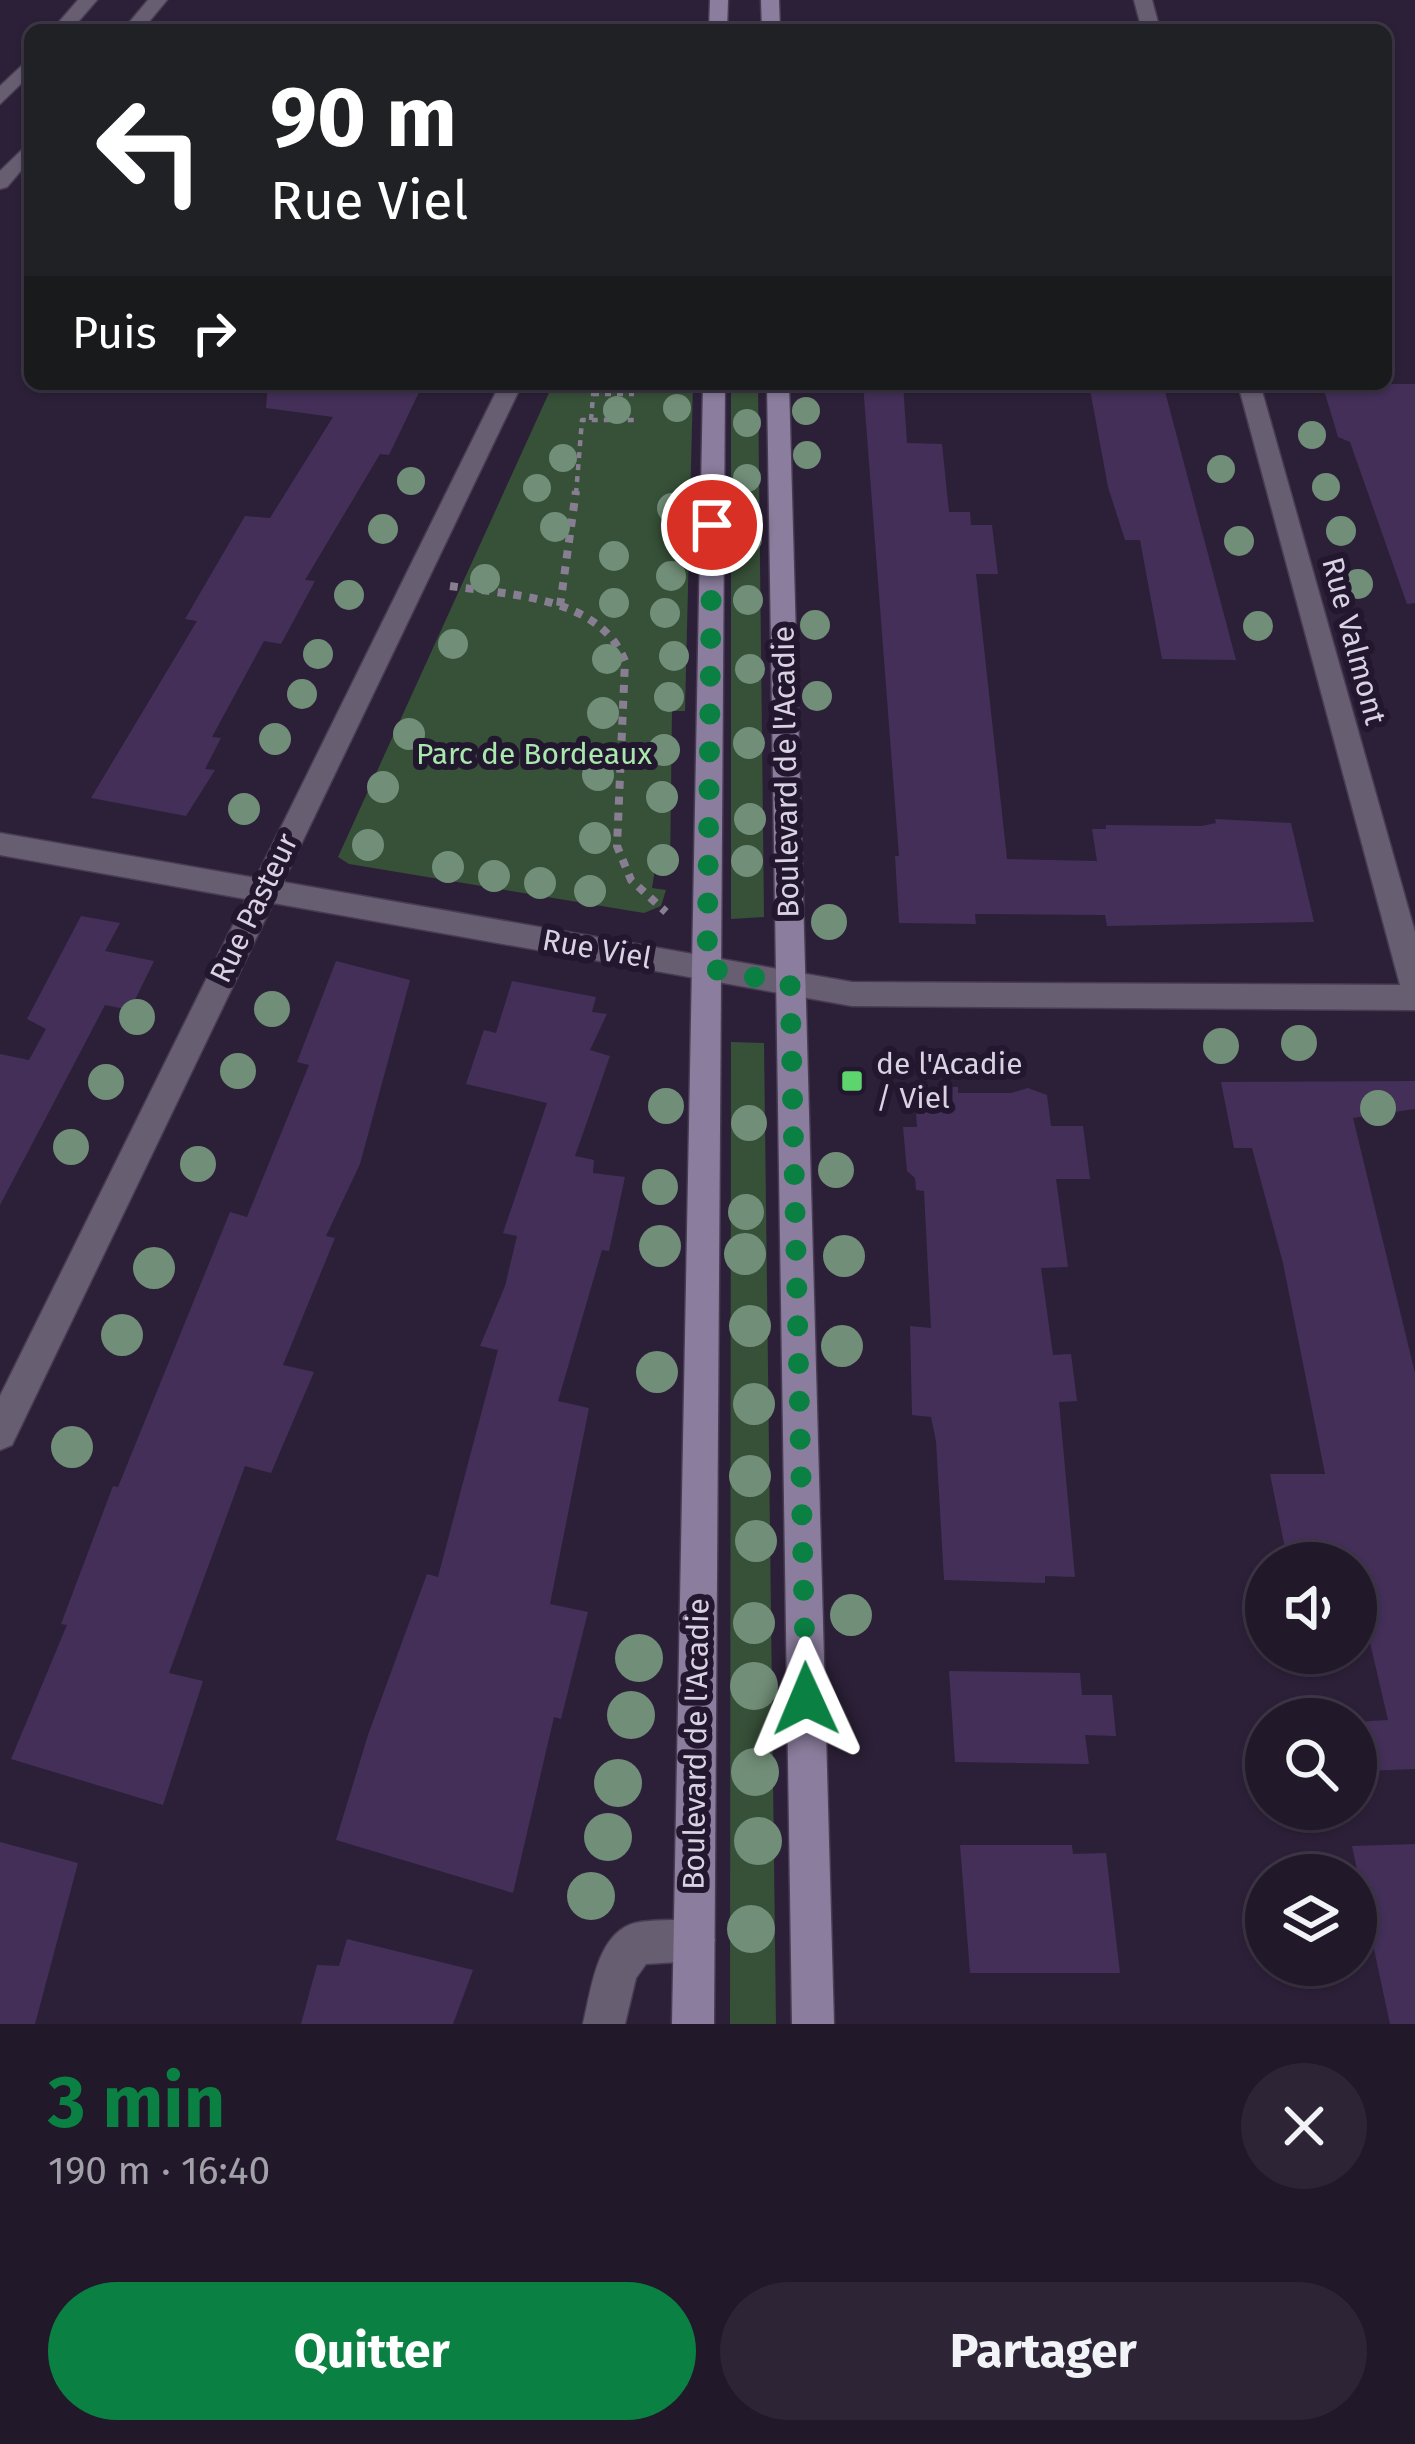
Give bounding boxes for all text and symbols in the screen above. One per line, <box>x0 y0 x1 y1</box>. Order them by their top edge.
text: 90 m <box>270 67 457 168</box>
icon: left <box>72 72 228 228</box>
text: Rue Viel <box>270 169 468 233</box>
icon: right <box>181 300 247 366</box>
text: Puis <box>72 306 157 360</box>
pin <box>661 474 763 576</box>
icon: arrive <box>679 492 745 558</box>
street label: Rue Valmont <box>1314 553 1394 729</box>
street label: Boulevard de l'Acadie <box>765 626 807 918</box>
park label: Parc de Bordeaux <box>416 736 652 772</box>
street label: Rue Pasteur <box>202 827 306 988</box>
street label: Rue Viel <box>540 922 655 976</box>
place label: de l'Acadie / Viel <box>876 1046 1023 1116</box>
marker: de l'Acadie / Viel <box>839 1068 865 1094</box>
map controls <box>1245 1542 1377 1986</box>
button: sound <box>1245 1542 1377 1674</box>
street label: Boulevard de l'Acadie <box>675 1598 717 1890</box>
position arrow <box>743 1636 869 1762</box>
button: search <box>1245 1698 1377 1830</box>
button: layers <box>1245 1854 1377 1986</box>
text: 3 min <box>48 2060 225 2146</box>
button: close <box>1241 2063 1367 2189</box>
text: 190 m · 16:40 <box>48 2148 270 2194</box>
button: Quitter <box>48 2282 696 2420</box>
button: Partager <box>720 2282 1367 2420</box>

